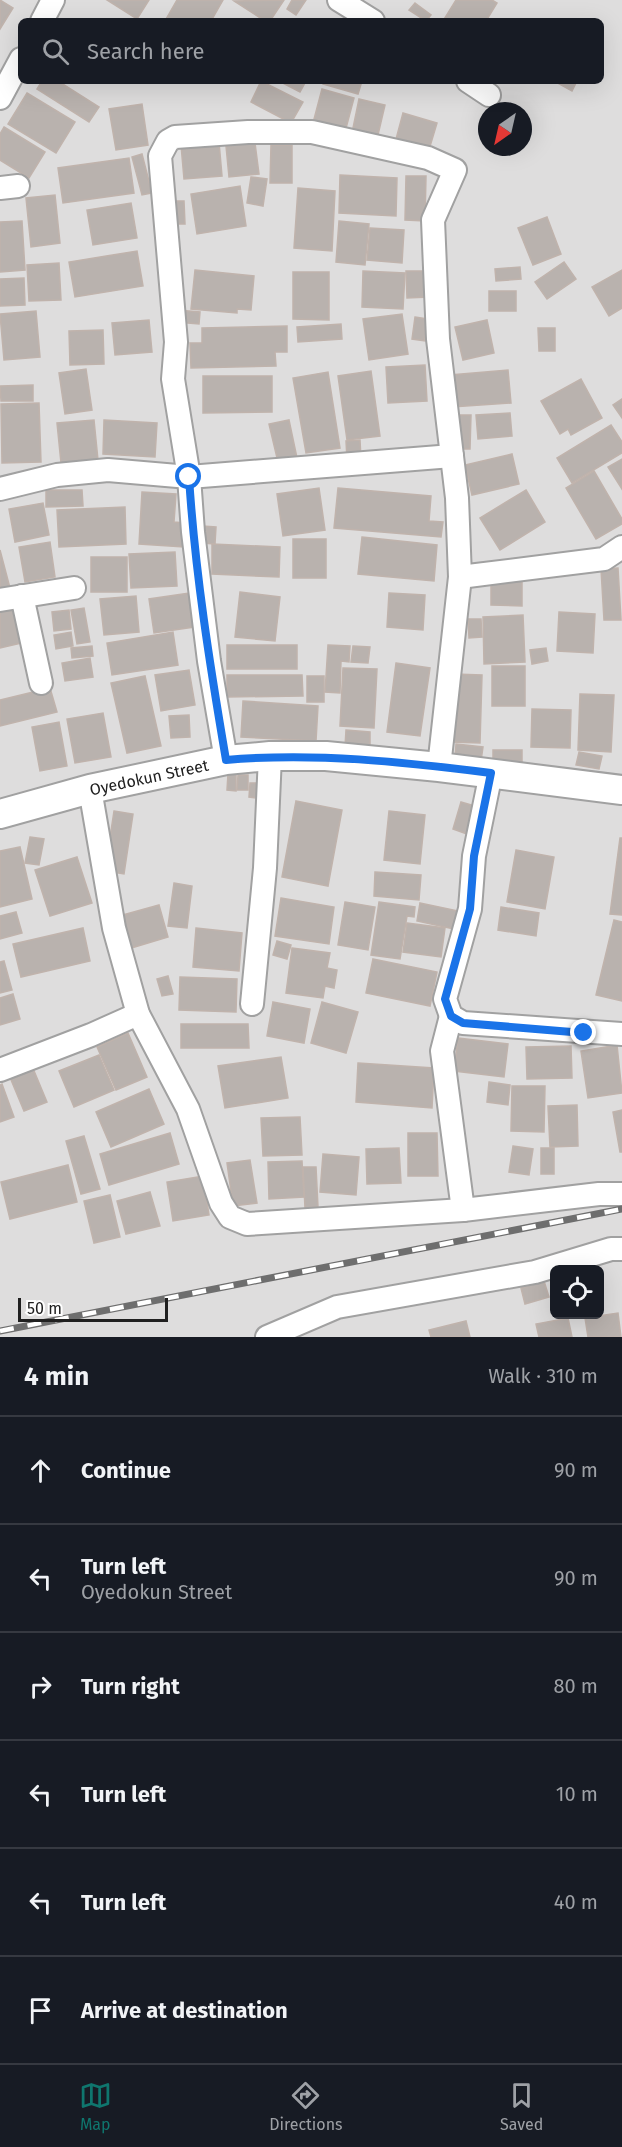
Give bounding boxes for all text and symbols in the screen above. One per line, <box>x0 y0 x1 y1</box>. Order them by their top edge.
search box <box>18 18 604 84</box>
icon: search <box>39 35 72 68</box>
text: Search here <box>87 38 205 65</box>
north arrow <box>478 102 532 156</box>
route start <box>175 463 201 489</box>
street label: Oyedokun Street <box>88 756 210 799</box>
route end <box>570 1019 596 1045</box>
map controls <box>550 1265 604 1319</box>
button: locate <box>550 1265 604 1319</box>
scale bar <box>18 1295 168 1322</box>
text: 50 m <box>27 1299 62 1318</box>
text: 4 min <box>24 1361 89 1392</box>
text: Walk · 310 m <box>488 1364 598 1388</box>
icon: ahead <box>24 1454 57 1487</box>
text: Continue <box>81 1457 171 1484</box>
text: 90 m <box>554 1458 598 1482</box>
text: Turn left <box>81 1553 166 1580</box>
icon: left <box>24 1562 57 1595</box>
text: 90 m <box>554 1566 598 1590</box>
text: Oyedokun Street <box>81 1580 232 1604</box>
icon: right <box>24 1670 57 1703</box>
text: Turn right <box>81 1673 180 1700</box>
text: 80 m <box>553 1674 598 1698</box>
icon: left <box>24 1778 57 1811</box>
text: Turn left <box>81 1781 166 1808</box>
text: 10 m <box>556 1782 598 1806</box>
icon: left <box>24 1886 57 1919</box>
text: Turn left <box>81 1889 166 1916</box>
text: 40 m <box>554 1890 598 1914</box>
icon: arrive <box>24 1994 57 2027</box>
text: Arrive at destination <box>81 1997 288 2024</box>
tab: Map <box>79 2079 112 2134</box>
tab: Directions <box>269 2079 343 2134</box>
tab: Saved <box>500 2079 543 2134</box>

